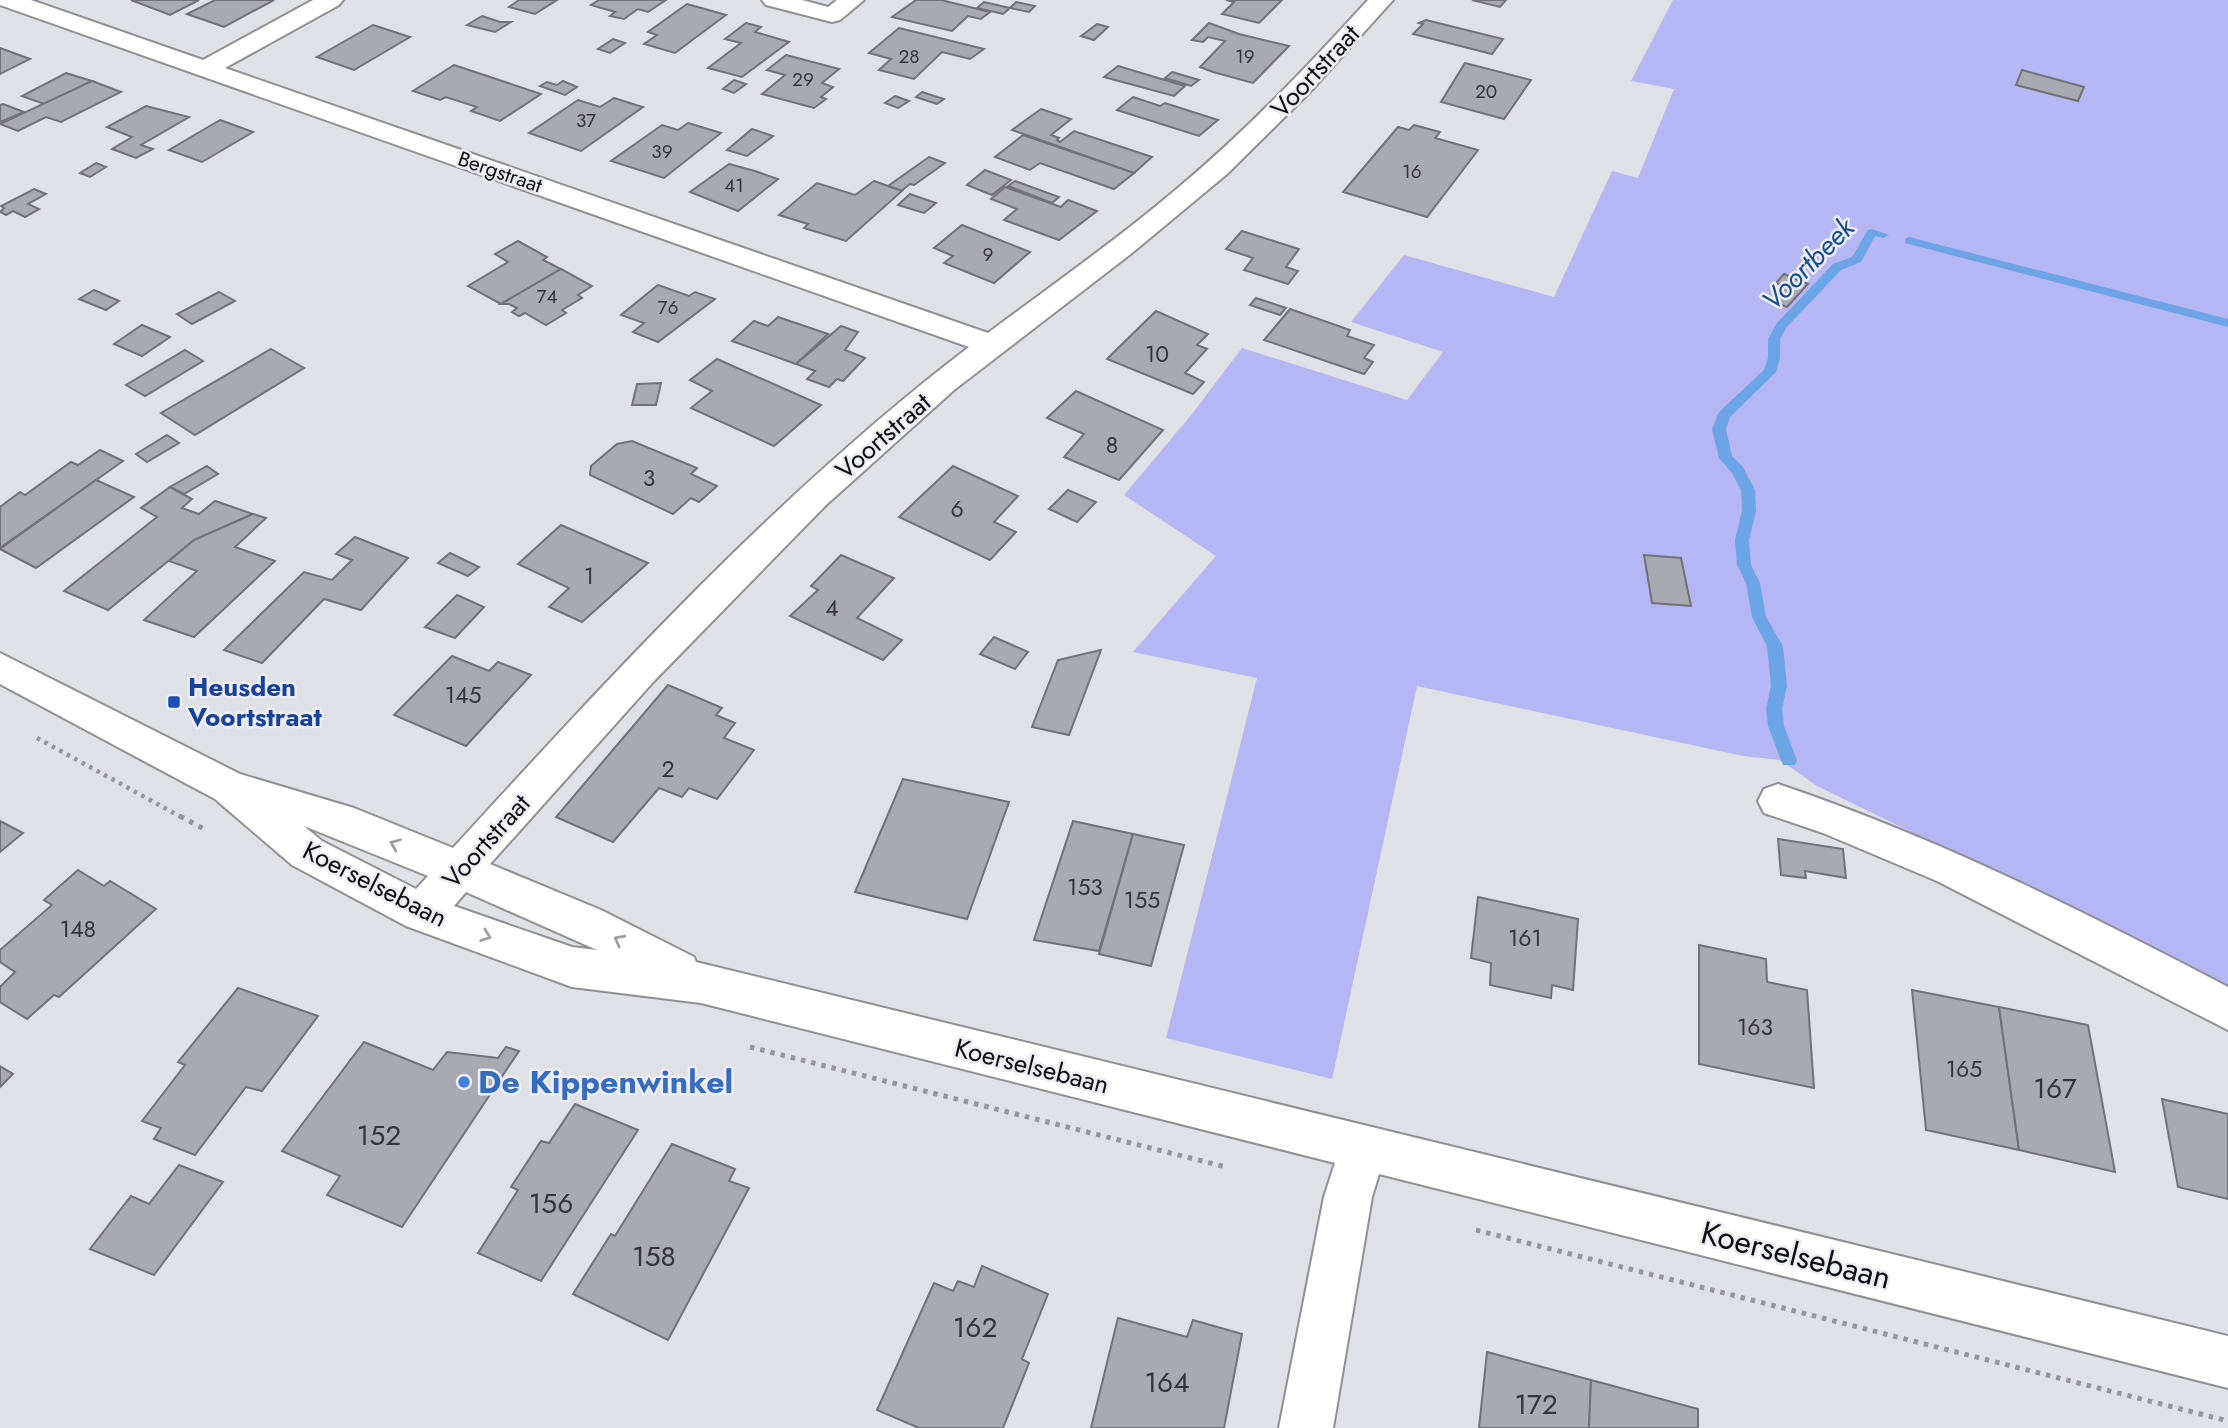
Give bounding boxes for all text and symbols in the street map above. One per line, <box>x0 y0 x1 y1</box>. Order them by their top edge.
street label: Voortstraat <box>1262 15 1369 126</box>
house number: 28 <box>898 43 920 70</box>
house number: 19 <box>1235 43 1255 70</box>
house number: 29 <box>792 66 814 93</box>
house number: 20 <box>1475 78 1497 105</box>
house number: 37 <box>576 107 596 134</box>
house number: 39 <box>651 138 673 165</box>
street label: Bergstraat <box>454 144 546 200</box>
house number: 16 <box>1402 158 1422 185</box>
house number: 41 <box>724 172 744 199</box>
water label: Voortbeek <box>1752 208 1864 320</box>
house number: 9 <box>983 241 993 268</box>
house number: 74 <box>536 283 558 310</box>
house number: 76 <box>658 294 678 321</box>
house number: 10 <box>1145 337 1169 371</box>
street label: Voortstraat <box>827 383 940 488</box>
house number: 8 <box>1106 428 1118 462</box>
house number: 3 <box>643 461 655 495</box>
house number: 6 <box>950 492 964 526</box>
house number: 1 <box>584 559 594 593</box>
house number: 4 <box>825 591 839 625</box>
place label: Heusden Voortstraat <box>187 668 323 736</box>
house number: 145 <box>445 678 481 712</box>
marker: Heusden Voortstraat <box>166 694 182 710</box>
house number: 2 <box>661 752 675 786</box>
street label: Voortstraat <box>433 785 539 897</box>
street label: Koerselsebaan <box>296 831 454 937</box>
one-way arrow <box>390 838 403 852</box>
house number: 153 <box>1067 870 1103 904</box>
house number: 155 <box>1124 883 1160 917</box>
house number: 148 <box>60 912 96 946</box>
house number: 161 <box>1508 921 1542 955</box>
one-way arrow <box>479 928 491 942</box>
one-way arrow <box>614 935 626 949</box>
house number: 163 <box>1737 1010 1773 1044</box>
street label: Koerselsebaan <box>951 1028 1113 1104</box>
house number: 165 <box>1946 1052 1982 1086</box>
place label: De Kippenwinkel <box>478 1059 733 1105</box>
house number: 167 <box>2033 1068 2077 1109</box>
marker: De Kippenwinkel <box>456 1074 472 1090</box>
house number: 152 <box>357 1115 401 1156</box>
house number: 156 <box>529 1183 573 1224</box>
street label: Koerselsebaan <box>1696 1209 1896 1301</box>
house number: 158 <box>632 1236 676 1277</box>
house number: 162 <box>953 1307 997 1348</box>
house number: 164 <box>1144 1362 1190 1403</box>
house number: 172 <box>1514 1384 1558 1425</box>

